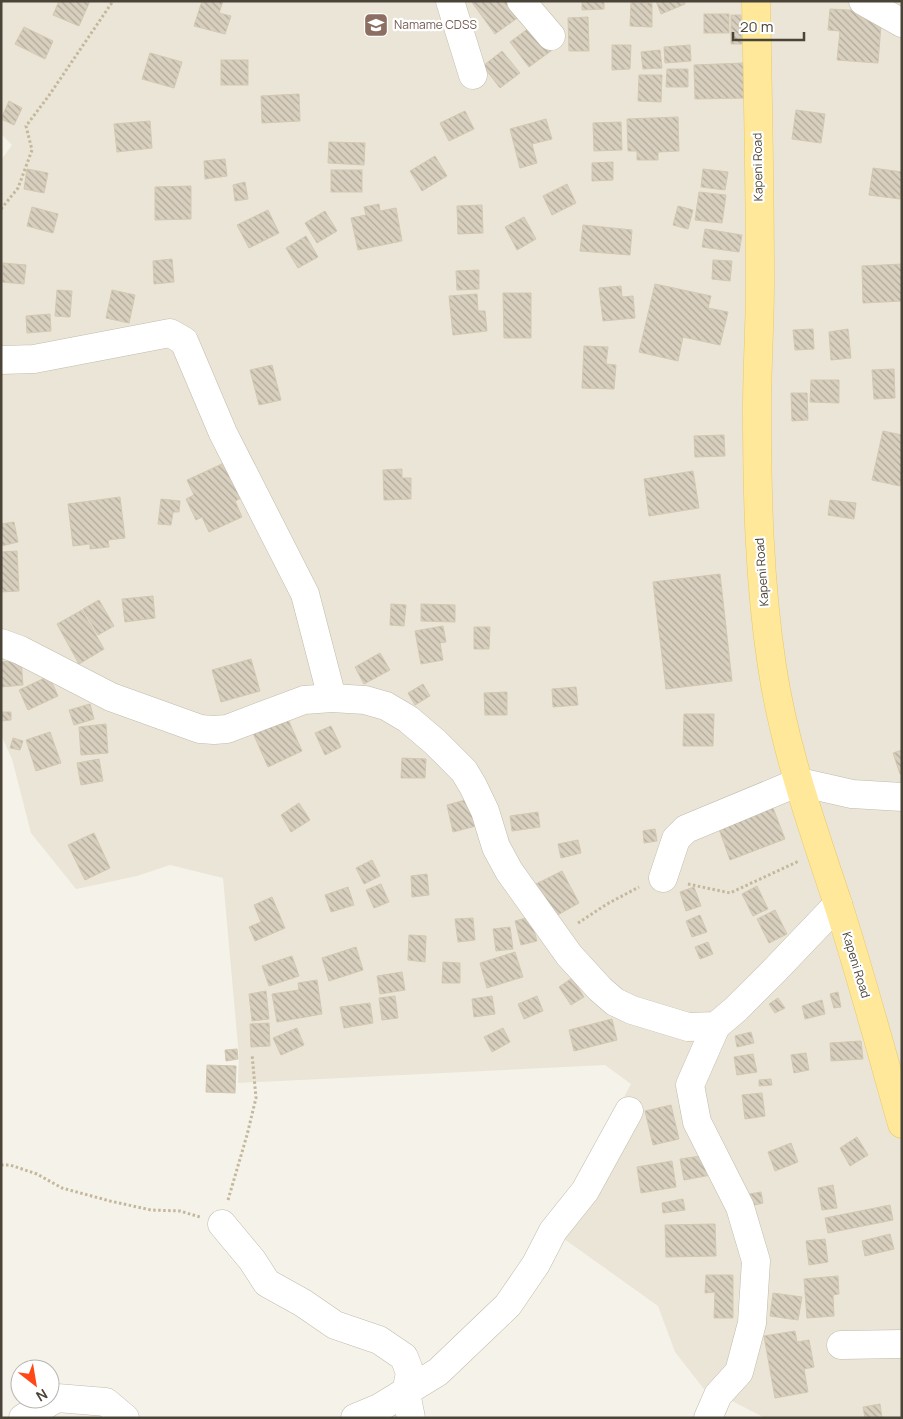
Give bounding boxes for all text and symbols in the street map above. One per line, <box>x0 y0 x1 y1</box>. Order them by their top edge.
scale bar <box>733 10 804 42</box>
school or university icon: Namame CDSS <box>363 12 389 38</box>
place label: Namame CDSS <box>394 16 477 33</box>
text: 20 m <box>740 16 773 37</box>
street label: Kapeni Road <box>748 133 767 201</box>
street label: Kapeni Road <box>751 537 772 607</box>
street label: Kapeni Road <box>838 930 875 1000</box>
north arrow <box>10 1359 60 1409</box>
text: N <box>33 1385 51 1406</box>

